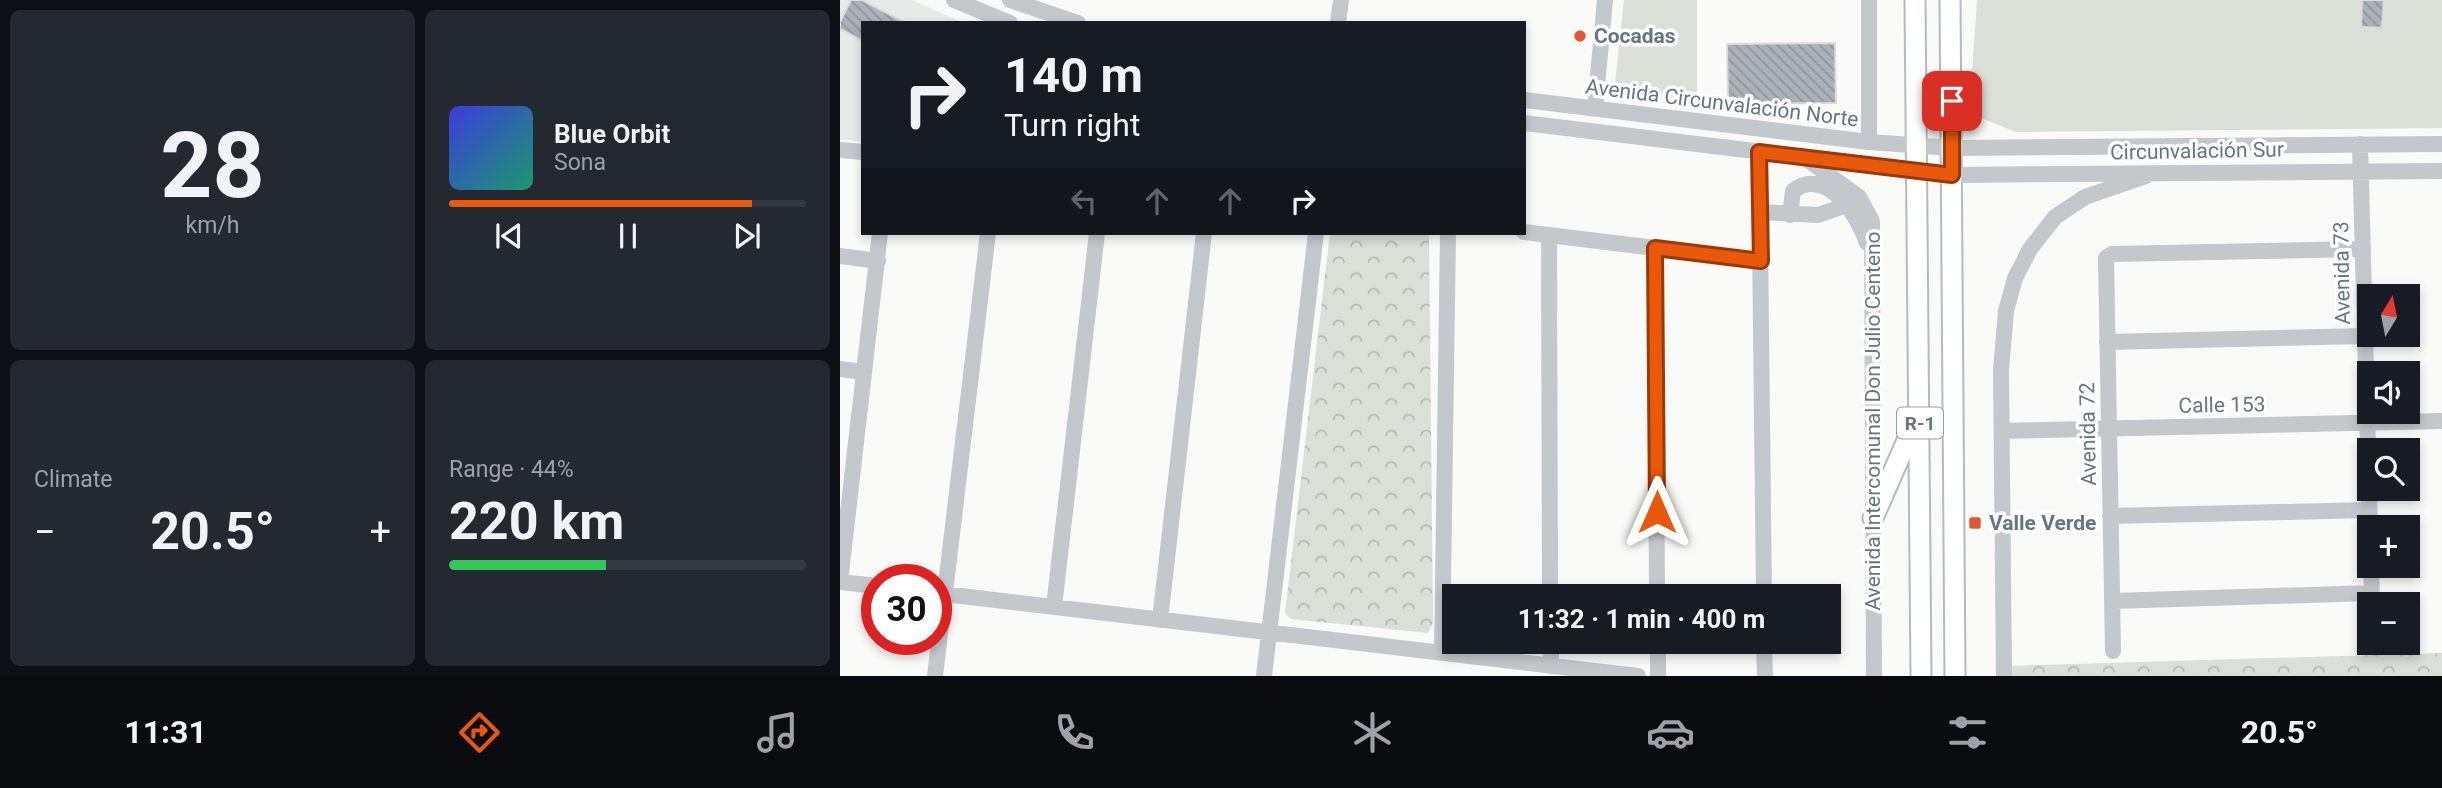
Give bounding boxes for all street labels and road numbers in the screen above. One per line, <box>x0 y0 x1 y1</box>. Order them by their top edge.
street label: Avenida Circunvalación Norte <box>1584 74 1860 132</box>
street label: Circunvalación Sur <box>2110 137 2284 165</box>
street label: Avenida 73 <box>2329 221 2355 325</box>
street label: Avenida Intercomunal Don Julio Centeno <box>1861 231 1885 611</box>
street label: Avenida 72 <box>2075 382 2101 486</box>
street label: Calle 153 <box>2178 392 2266 418</box>
road number: R-1 <box>1897 408 1943 438</box>

